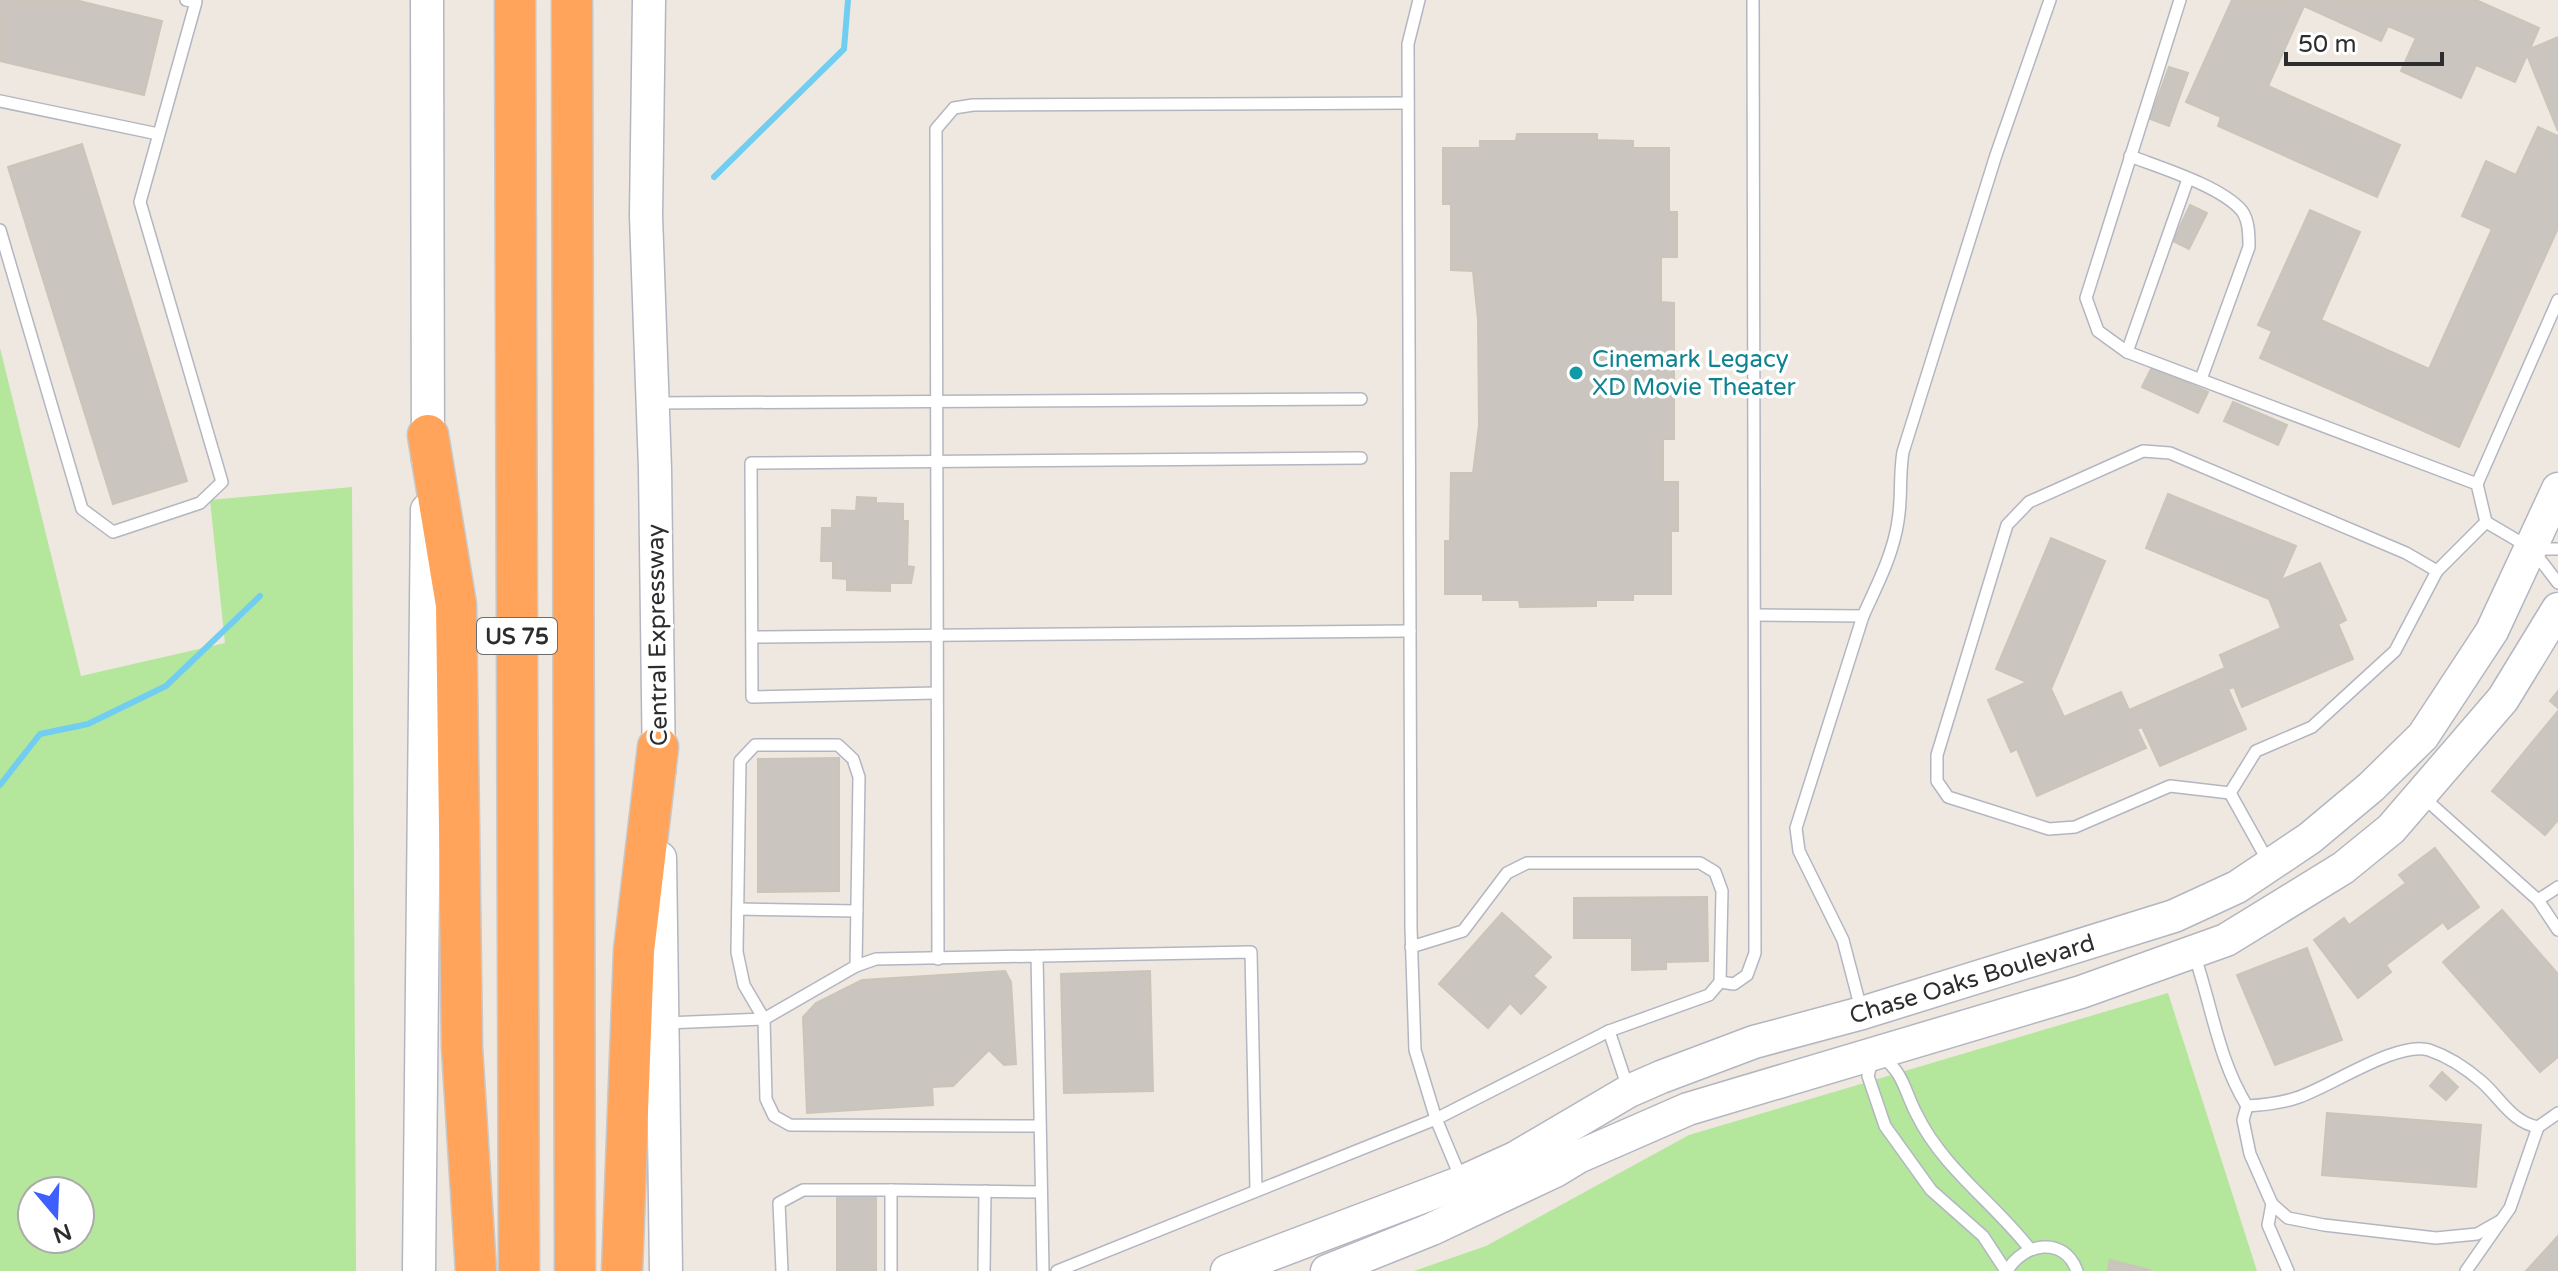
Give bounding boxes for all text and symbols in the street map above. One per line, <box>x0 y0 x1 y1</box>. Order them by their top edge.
scale bar <box>2286 16 2442 66</box>
text: 50 m <box>2298 30 2356 59</box>
place label: Cinemark Legacy XD Movie Theater <box>1592 345 1797 402</box>
marker: Cinemark Legacy XD Movie Theater <box>1567 364 1585 382</box>
street label: Central Expressway <box>641 524 674 746</box>
road number: US 75 <box>477 618 557 654</box>
street label: Chase Oaks Boulevard <box>1846 928 2098 1031</box>
north arrow <box>16 1175 96 1255</box>
text: N <box>50 1218 75 1248</box>

